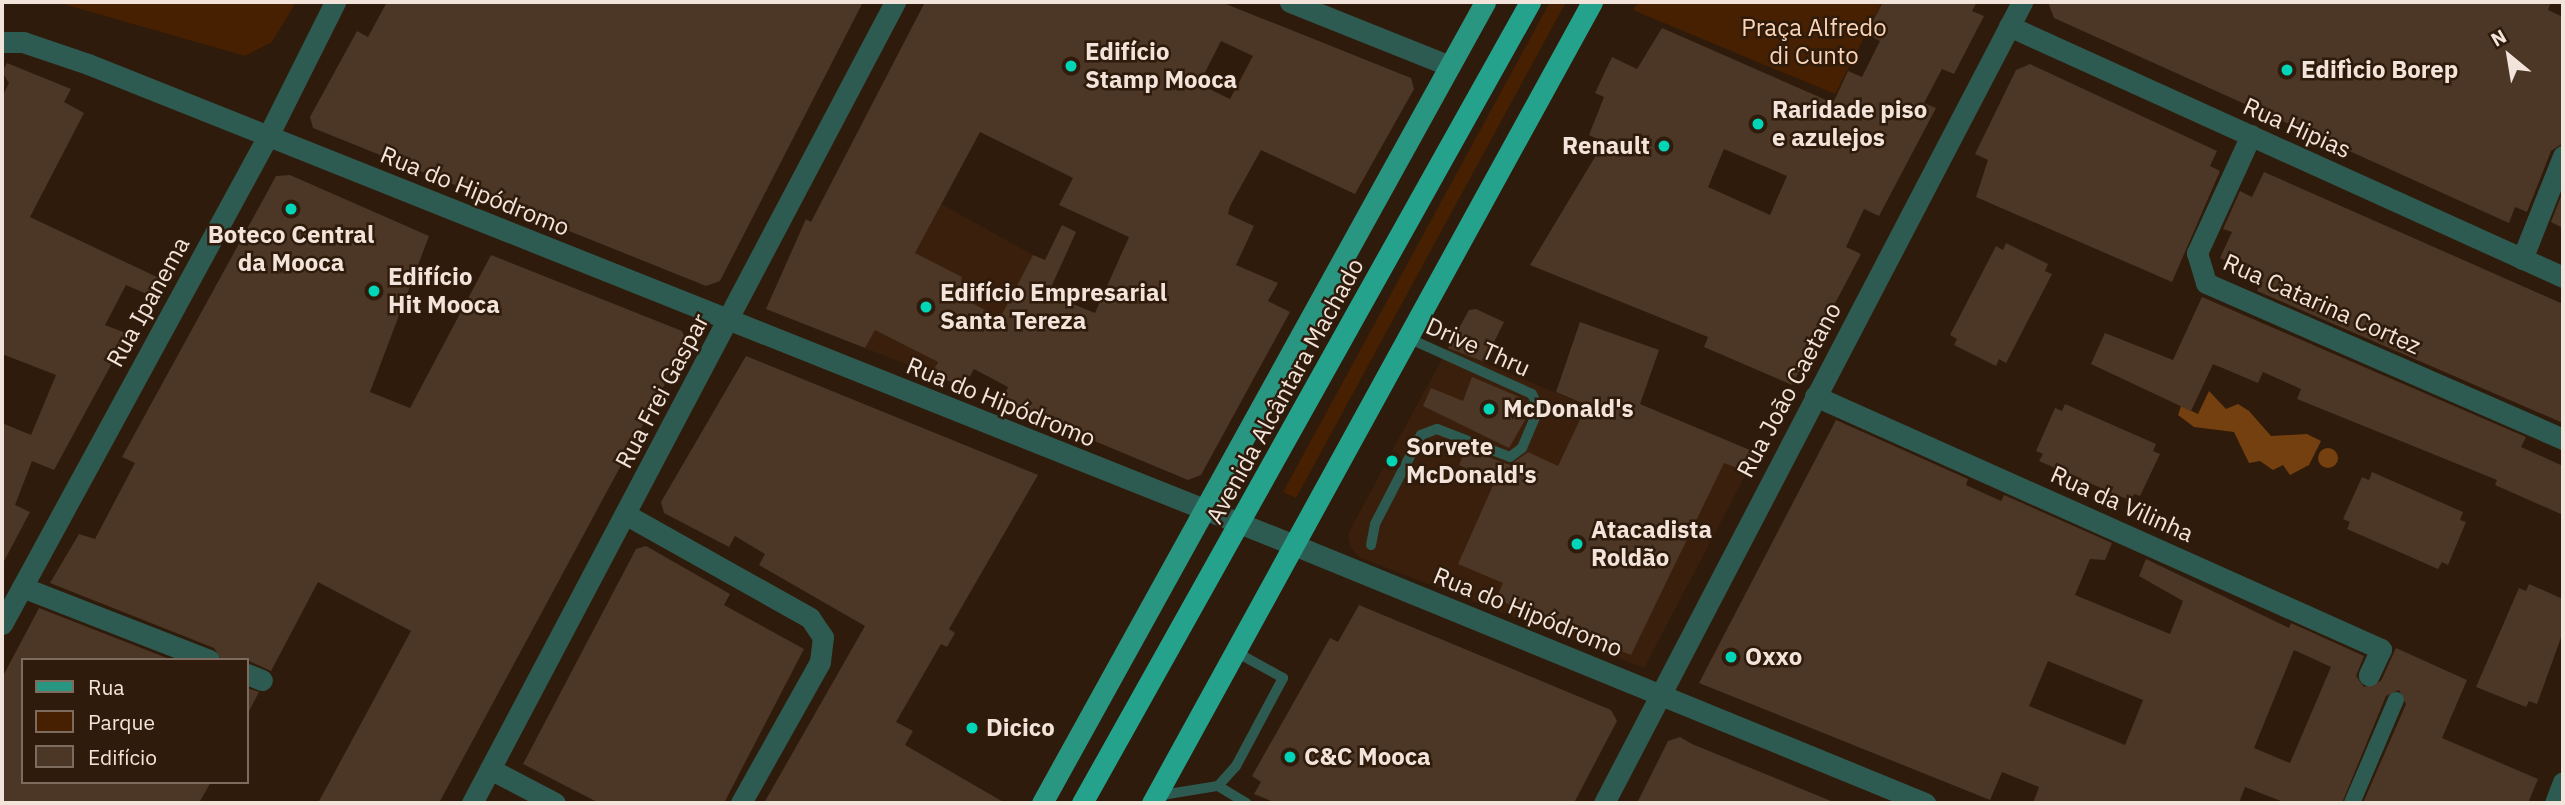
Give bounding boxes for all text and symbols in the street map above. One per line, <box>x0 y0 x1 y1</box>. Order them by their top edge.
park label: Praça Alfredo di Cunto <box>1741 14 1887 70</box>
north arrow <box>2474 21 2544 91</box>
text: N <box>2487 24 2510 52</box>
place label: Edifício Stamp Mooca <box>1085 38 1237 94</box>
place label: Edifìcio Borep <box>2301 56 2458 84</box>
marker: Edifício Stamp Mooca <box>1063 58 1079 74</box>
marker: Edifìcio Borep <box>2279 62 2295 78</box>
street label: Rua Hipias <box>2239 91 2355 165</box>
place label: Raridade piso e azulejos <box>1772 96 1927 152</box>
marker: Raridade piso e azulejos <box>1750 116 1766 132</box>
place label: Renault <box>1562 132 1650 160</box>
marker: Renault <box>1656 138 1672 154</box>
street label: Rua do Hipódromo <box>376 140 574 242</box>
marker: Boteco Central da Mooca <box>283 201 299 217</box>
place label: Boteco Central da Mooca <box>208 221 374 277</box>
street label: Rua Ipanema <box>100 232 196 372</box>
street label: Rua Catarina Cortez <box>2219 248 2425 360</box>
street label: Avenida Alcântara Machado <box>1200 253 1370 529</box>
place label: Edifício Hit Mooca <box>388 263 500 319</box>
place label: Edifício Empresarial Santa Tereza <box>940 279 1167 335</box>
marker: Edifício Hit Mooca <box>366 283 382 299</box>
street label: Rua João Caetano <box>1731 297 1847 483</box>
marker: Edifício Empresarial Santa Tereza <box>918 299 934 315</box>
street label: Rua Frei Gaspar <box>609 309 715 473</box>
street label: Drive Thru <box>1421 311 1535 383</box>
street label: Rua do Hipódromo <box>902 351 1100 453</box>
place label: McDonald's <box>1503 395 1634 423</box>
marker: McDonald's <box>1481 401 1497 417</box>
place label: Sorvete McDonald's <box>1406 433 1537 489</box>
marker: Sorvete McDonald's <box>1384 453 1400 469</box>
street label: Rua da Vilinha <box>2046 460 2198 548</box>
place label: Atacadista Roldão <box>1591 516 1712 572</box>
marker: Atacadista Roldão <box>1569 536 1585 552</box>
street label: Rua do Hipódromo <box>1429 561 1627 663</box>
place label: Oxxo <box>1745 643 1802 671</box>
marker: Oxxo <box>1723 649 1739 665</box>
legend <box>21 658 248 784</box>
text: Rua <box>88 673 125 701</box>
text: Parque <box>88 708 155 736</box>
place label: Dicico <box>986 714 1055 742</box>
marker: Dicico <box>964 720 980 736</box>
text: Edifício <box>88 743 157 771</box>
place label: C&C Mooca <box>1304 743 1431 771</box>
marker: C&C Mooca <box>1282 749 1298 765</box>

